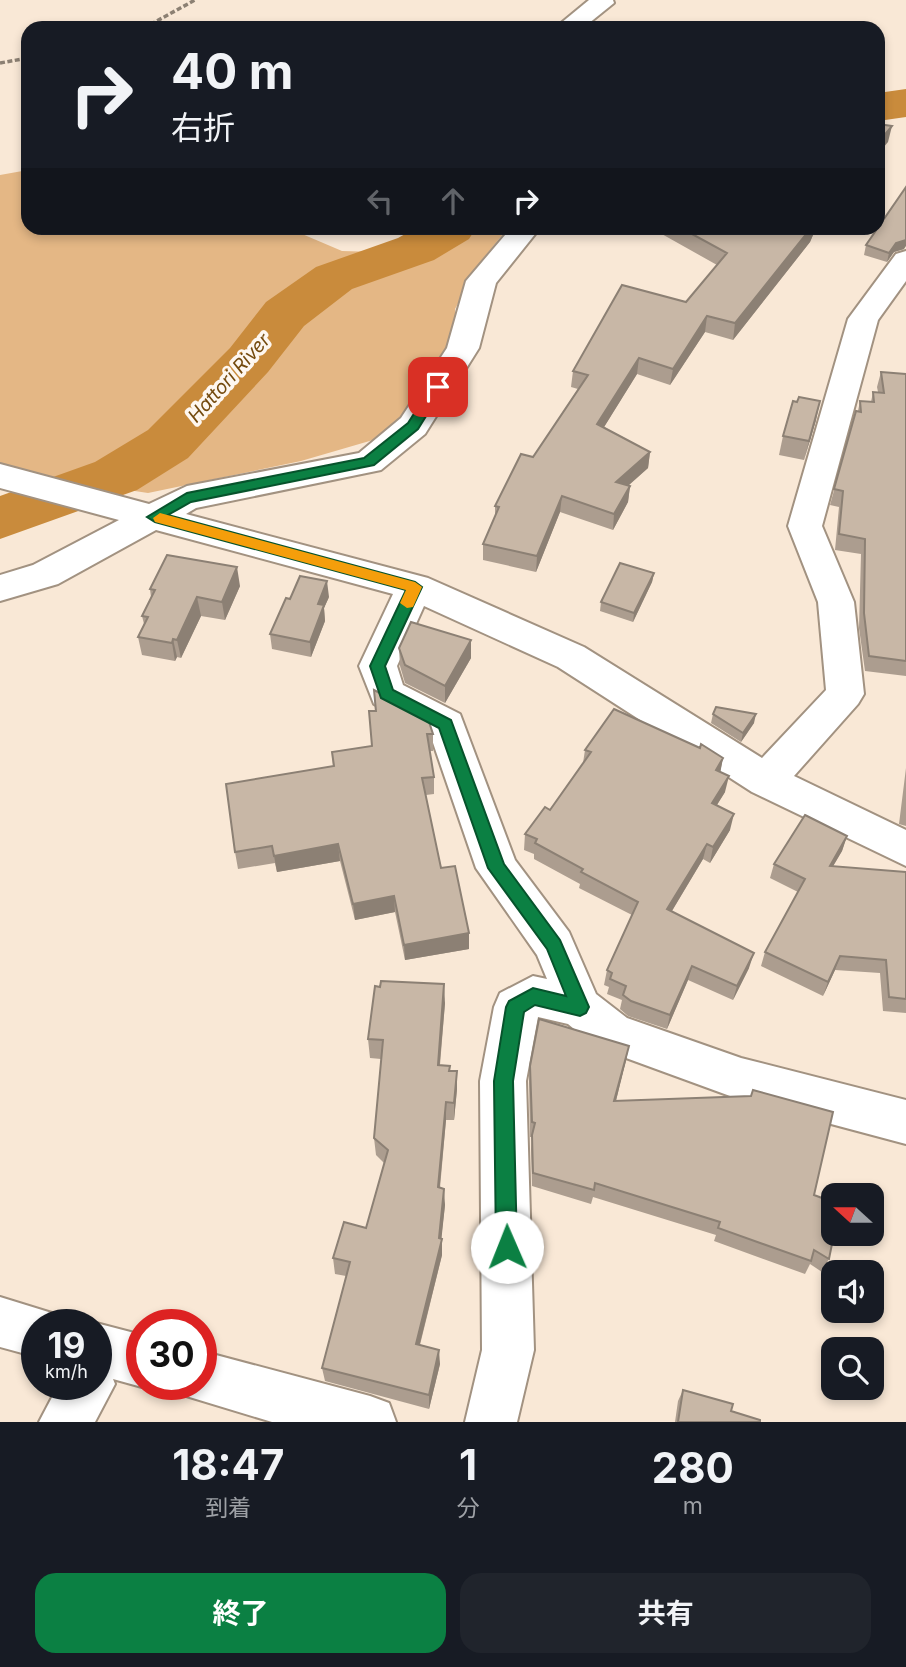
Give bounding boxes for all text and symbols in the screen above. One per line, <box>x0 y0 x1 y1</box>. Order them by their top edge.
text: 40 m <box>171 42 294 101</box>
icon: right <box>56 49 147 140</box>
text: 右折 <box>171 108 235 147</box>
icon: left <box>361 182 399 220</box>
icon: ahead <box>434 182 472 220</box>
icon: right <box>507 182 545 220</box>
water label: Hattori River <box>183 328 275 427</box>
pin <box>408 357 468 417</box>
icon: arrive <box>419 368 457 406</box>
north arrow <box>821 1183 884 1246</box>
map controls <box>821 1183 884 1400</box>
position arrow <box>470 1210 544 1284</box>
button: sound <box>821 1260 884 1323</box>
speed limit sign: 30 <box>126 1309 217 1400</box>
text: 19 <box>48 1324 85 1366</box>
button: search <box>821 1337 884 1400</box>
text: km/h <box>45 1361 88 1382</box>
text: 18:47 <box>172 1439 284 1490</box>
text: 1 <box>459 1439 477 1490</box>
text: 280 <box>652 1442 734 1493</box>
text: m <box>683 1492 703 1520</box>
text: 到着 <box>205 1494 251 1522</box>
text: 分 <box>457 1494 480 1522</box>
button: 終了 <box>35 1573 446 1653</box>
button: 共有 <box>460 1573 871 1653</box>

